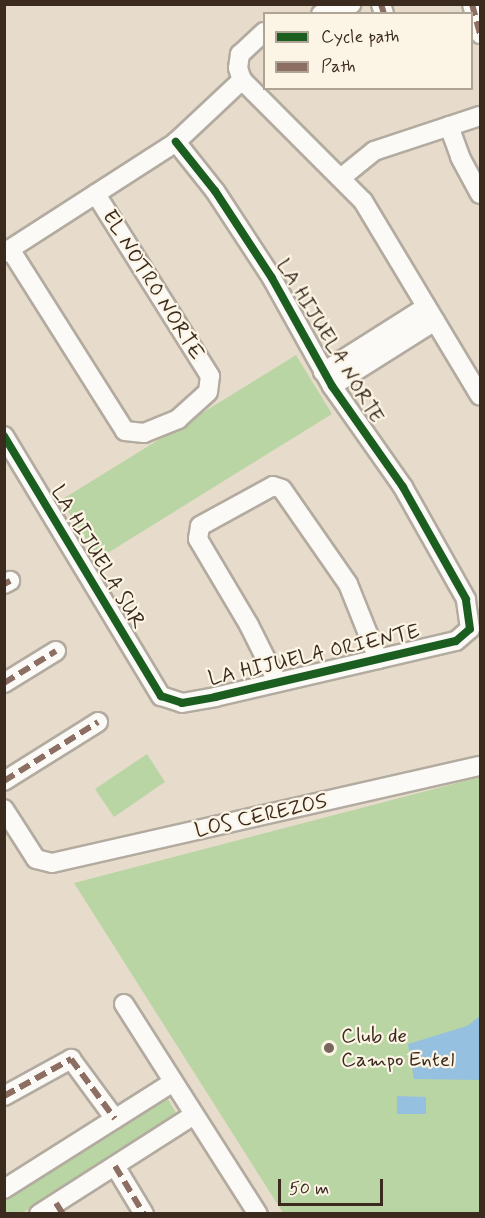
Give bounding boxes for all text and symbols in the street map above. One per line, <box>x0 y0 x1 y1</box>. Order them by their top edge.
legend <box>263 12 473 90</box>
text: Cycle path <box>321 25 399 49</box>
text: Path <box>321 55 356 79</box>
street label: EL NOTRO NORTE <box>96 204 210 366</box>
street label: LA HIJUELA NORTE <box>269 251 391 431</box>
street label: LA HIJUELA SUR <box>45 481 151 633</box>
street label: LA HIJUELA ORIENTE <box>206 618 422 692</box>
street label: LOS CEREZOS <box>191 788 331 844</box>
place label: Club de Campo Entel <box>341 1023 454 1073</box>
marker: Club de Campo Entel <box>322 1041 336 1055</box>
scale bar <box>281 1167 386 1205</box>
text: 50 m <box>289 1177 329 1201</box>

